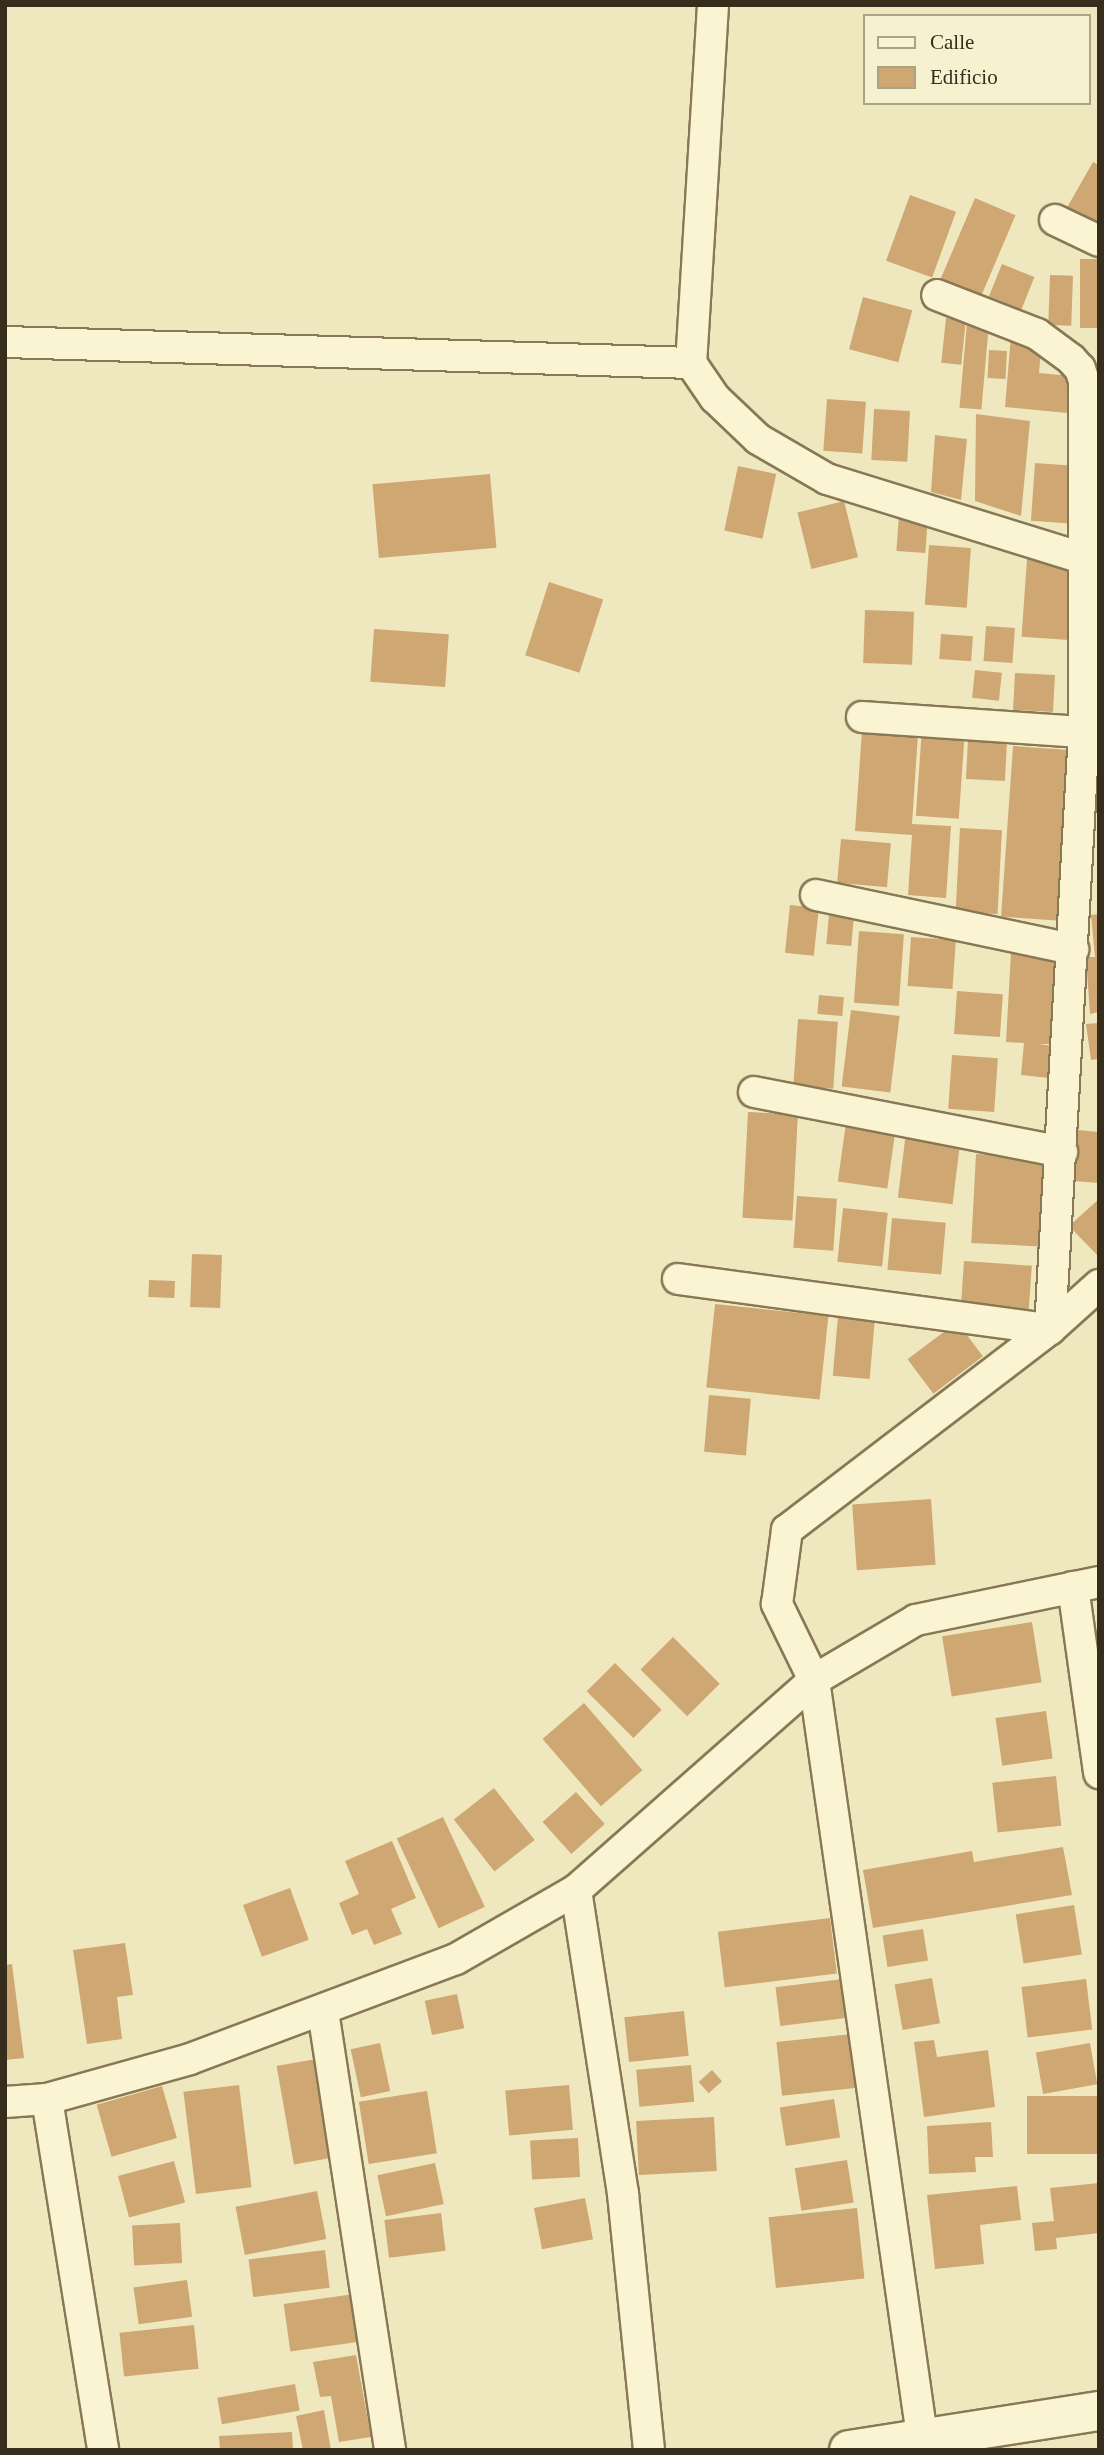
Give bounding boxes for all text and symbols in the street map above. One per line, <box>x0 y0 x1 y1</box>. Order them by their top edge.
legend <box>862 14 1090 105</box>
text: Calle <box>930 30 974 54</box>
text: Edificio <box>930 65 998 89</box>

